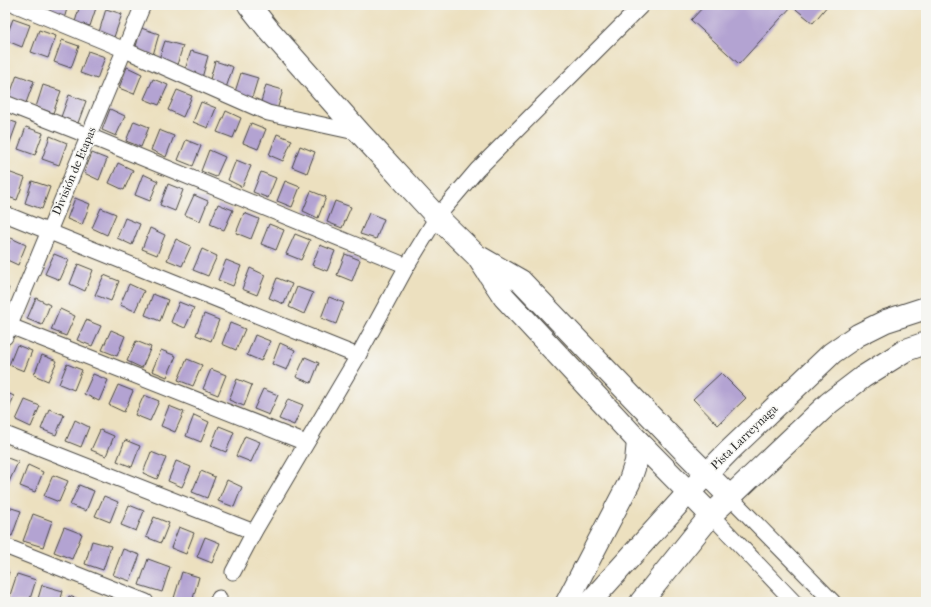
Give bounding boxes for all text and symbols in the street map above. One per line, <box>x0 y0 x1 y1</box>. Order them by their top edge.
street label: División de Etapas <box>49 124 99 217</box>
street label: Pista Larreynaga <box>708 401 781 472</box>

